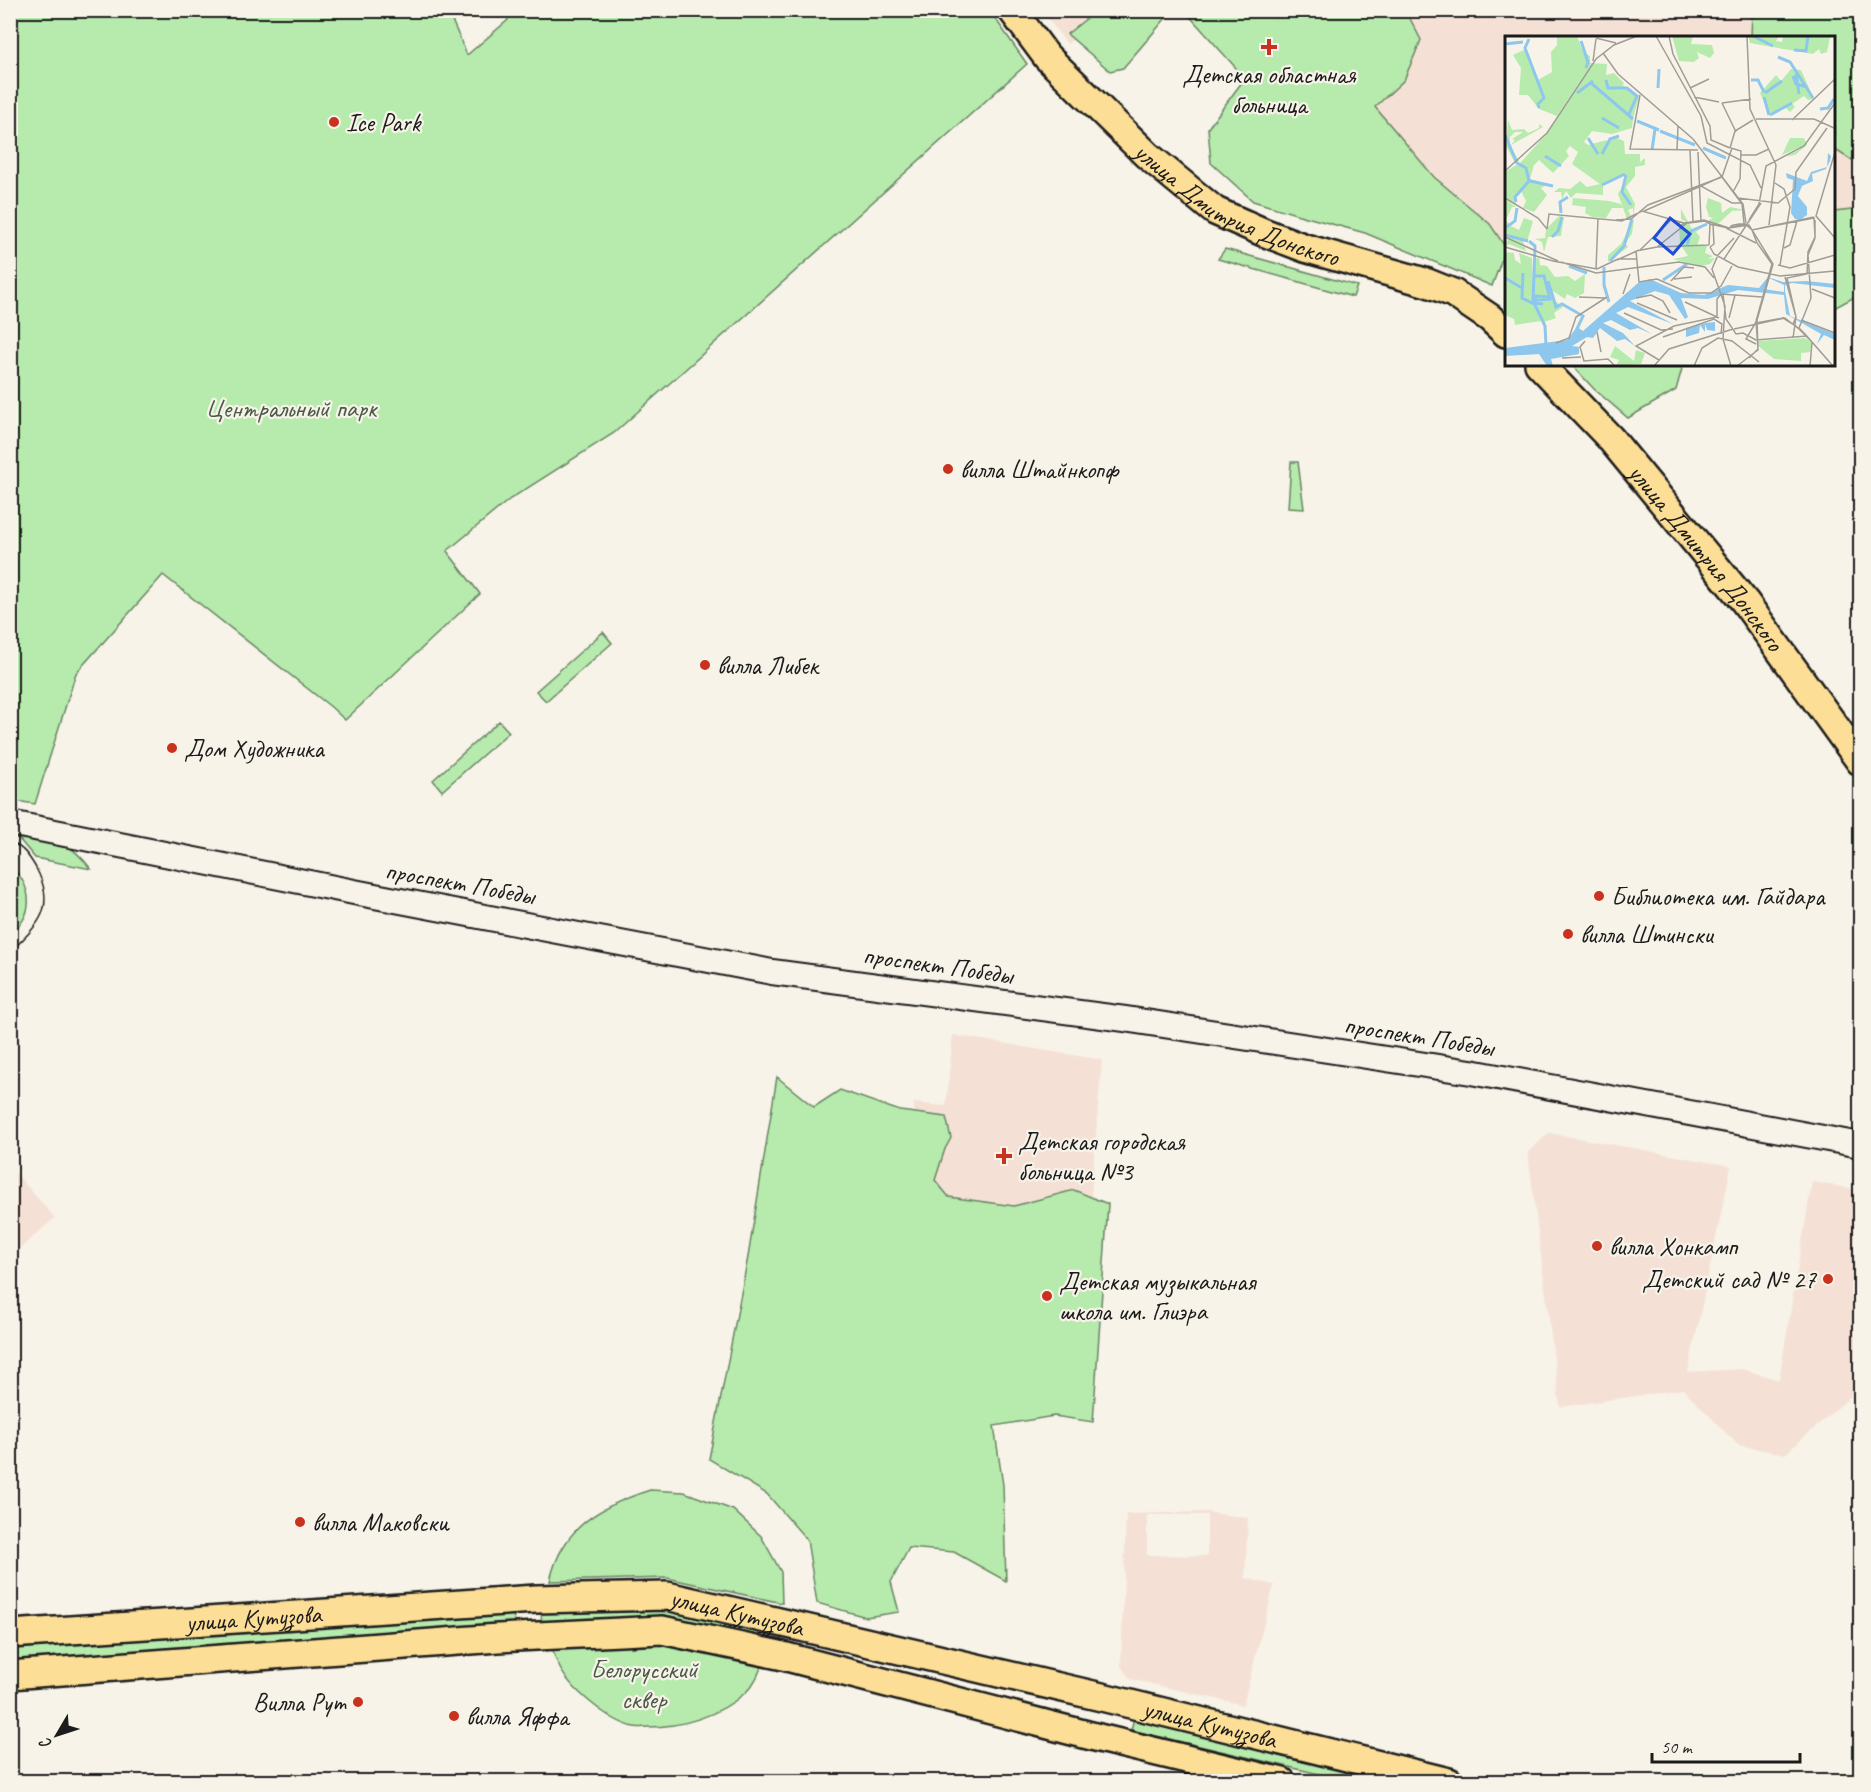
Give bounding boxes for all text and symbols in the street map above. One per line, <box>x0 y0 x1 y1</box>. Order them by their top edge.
inset map <box>1505 36 1835 366</box>
marker: Детская областная больница <box>1260 38 1278 56</box>
place label: Детская областная больница <box>1182 58 1357 121</box>
place label: Ice Park <box>346 106 423 139</box>
marker: Ice Park <box>327 115 341 129</box>
street label: улица Дмитрия Донского <box>1126 134 1344 274</box>
park label: Центральный парк <box>206 392 378 425</box>
place label: вилла Штайнкопф <box>960 453 1120 486</box>
street label: улица Дмитрия Донского <box>1620 455 1792 659</box>
marker: вилла Штайнкопф <box>941 462 955 476</box>
place label: вилла Либек <box>717 649 820 682</box>
marker: вилла Либек <box>698 658 712 672</box>
place label: Дом Художника <box>184 732 325 765</box>
marker: Дом Художника <box>165 741 179 755</box>
street label: проспект Победы <box>383 854 540 913</box>
place label: Библиотека им. Гайдара <box>1611 880 1826 913</box>
marker: Библиотека им. Гайдара <box>1592 889 1606 903</box>
place label: вилла Штински <box>1580 918 1714 951</box>
marker: вилла Штински <box>1561 927 1575 941</box>
street label: проспект Победы <box>861 938 1017 992</box>
street label: проспект Победы <box>1342 1008 1498 1064</box>
place label: Детская городская больница №3 <box>1018 1125 1187 1188</box>
marker: Детская городская больница №3 <box>995 1147 1013 1165</box>
place label: вилла Хонкамп <box>1609 1230 1739 1263</box>
marker: вилла Хонкамп <box>1590 1239 1604 1253</box>
place label: Детский сад № 27 <box>1642 1263 1817 1296</box>
place label: Детская музыкальная школа им. Глиэра <box>1059 1265 1258 1328</box>
marker: Детский сад № 27 <box>1821 1272 1835 1286</box>
marker: Детская музыкальная школа им. Глиэра <box>1040 1289 1054 1303</box>
place label: вилла Маковски <box>312 1506 450 1539</box>
marker: вилла Маковски <box>293 1515 307 1529</box>
street label: улица Кутузова <box>665 1580 808 1644</box>
street label: улица Кутузова <box>183 1597 324 1639</box>
park label: Белорусский сквер <box>590 1653 700 1716</box>
place label: Вилла Рут <box>253 1686 347 1719</box>
street label: улица Кутузова <box>1138 1691 1282 1756</box>
marker: Вилла Рут <box>351 1695 365 1709</box>
place label: вилла Яффа <box>466 1700 571 1733</box>
north arrow <box>27 1705 87 1765</box>
marker: вилла Яффа <box>447 1709 461 1723</box>
scale bar <box>1652 1726 1800 1764</box>
text: С <box>35 1733 56 1753</box>
text: 50 m <box>1661 1736 1694 1758</box>

